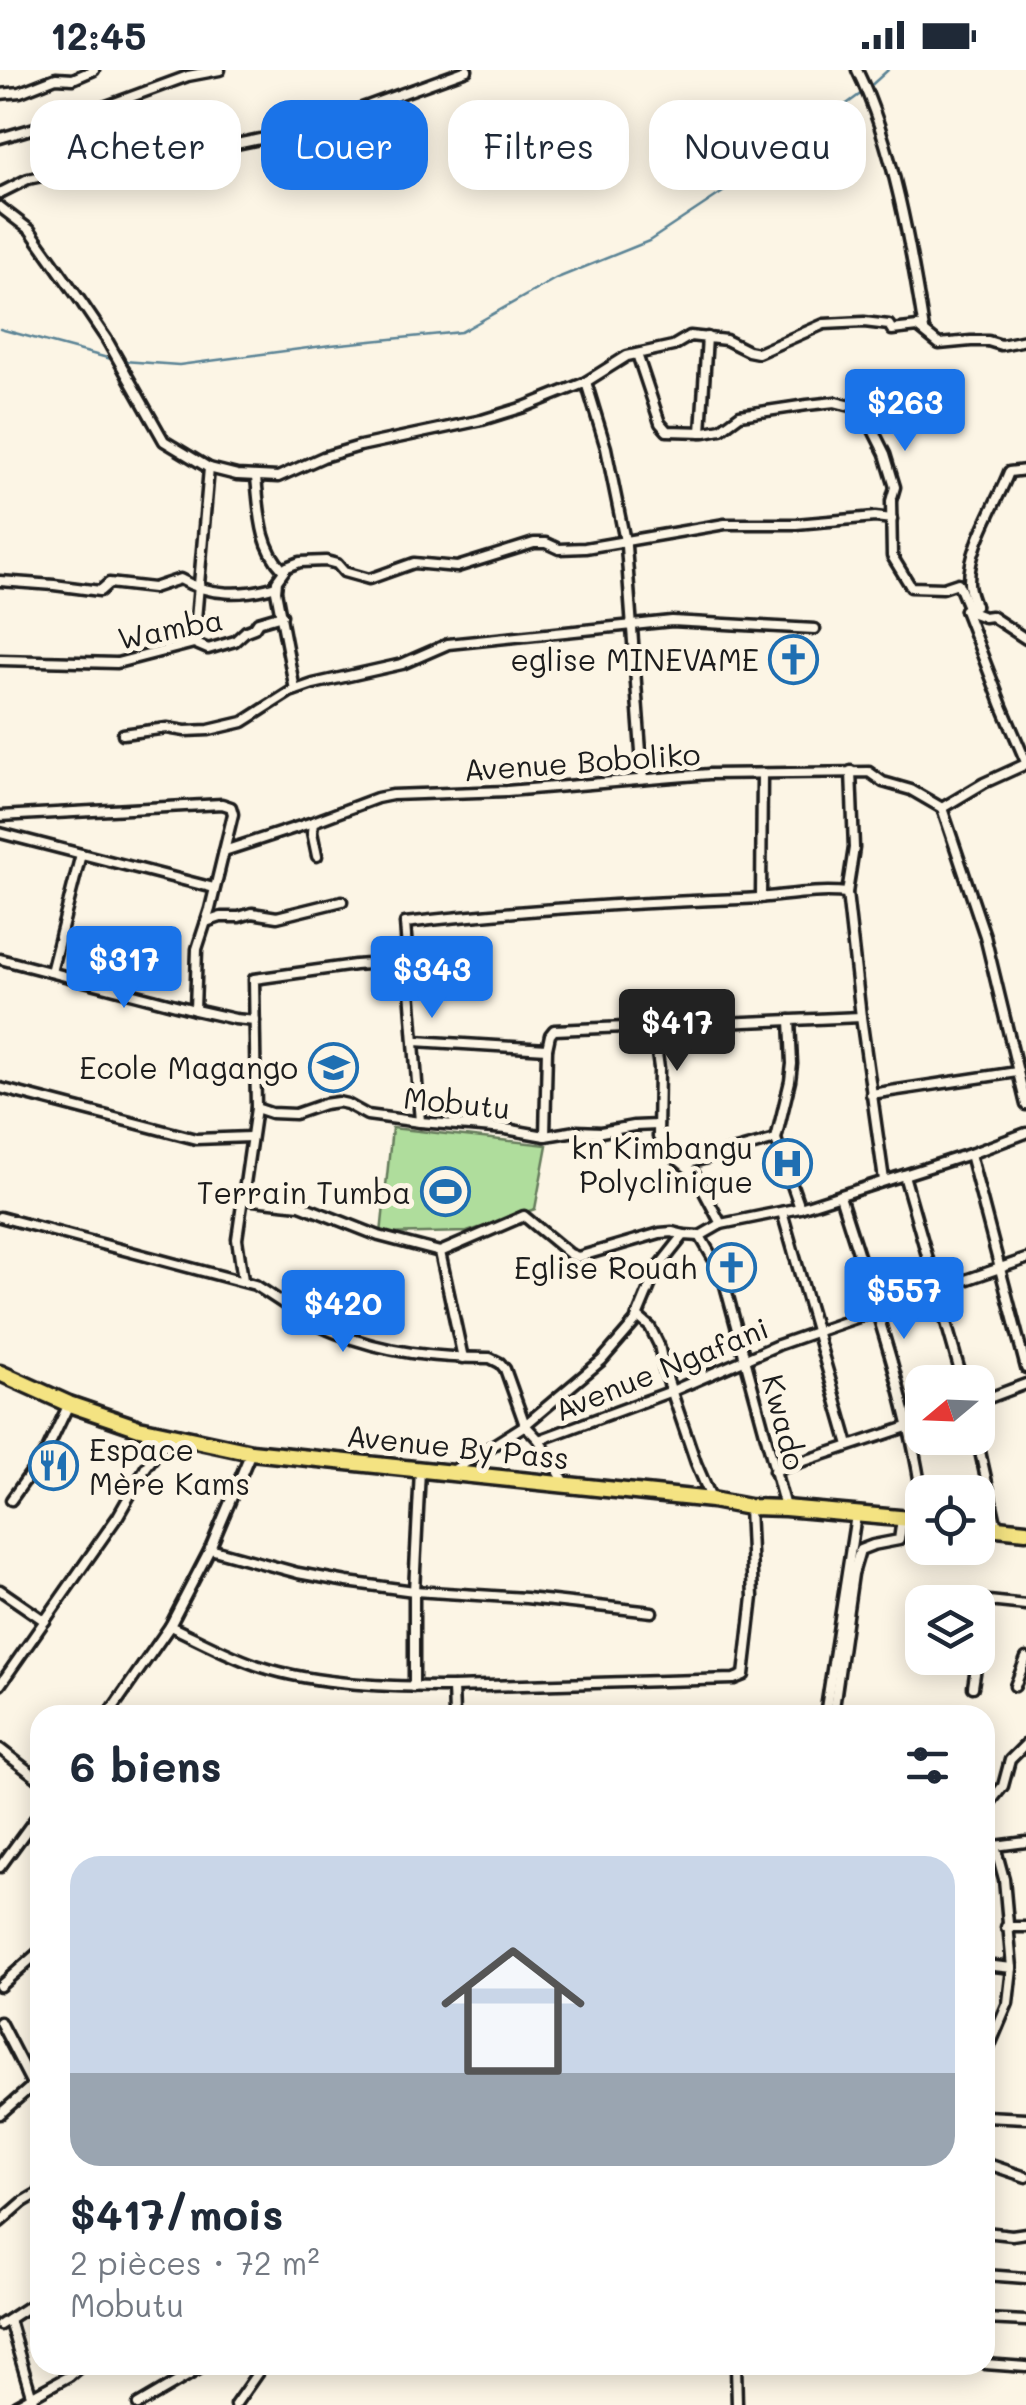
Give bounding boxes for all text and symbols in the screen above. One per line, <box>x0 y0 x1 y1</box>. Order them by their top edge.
text: 12:45 <box>50 10 146 60</box>
chip: Acheter <box>30 100 241 190</box>
chip: Louer <box>261 100 428 190</box>
chip: Filtres <box>448 100 629 190</box>
chip: Nouveau <box>649 100 866 190</box>
pin: $263 <box>846 369 964 454</box>
text: $263 <box>867 380 943 422</box>
street label: Wamba <box>114 598 226 658</box>
church icon: eglise MINEVAME <box>768 633 820 685</box>
place label: eglise MINEVAME <box>511 639 759 679</box>
street label: Avenue Boboliko <box>462 733 702 789</box>
pin: $317 <box>65 926 183 1011</box>
pin: $343 <box>373 936 491 1021</box>
text: $317 <box>89 937 159 979</box>
text: $343 <box>393 947 471 989</box>
pin: $417 <box>618 989 736 1074</box>
text: $417 <box>641 1000 713 1042</box>
school or university icon: Ecole Magango <box>307 1041 359 1093</box>
place label: Ecole Magango <box>79 1047 298 1087</box>
street label: Mobutu <box>402 1077 512 1127</box>
place label: kn Kimbangu Polyclinique <box>571 1127 753 1201</box>
hospital icon: kn Kimbangu Polyclinique <box>762 1138 814 1190</box>
sports icon: Terrain Tumba <box>420 1166 472 1218</box>
place label: Terrain Tumba <box>197 1172 411 1212</box>
church icon: Eglise Rouah <box>706 1241 758 1293</box>
place label: Eglise Rouah <box>514 1247 697 1287</box>
pin: $557 <box>845 1257 963 1342</box>
text: $557 <box>867 1268 941 1310</box>
pin: $420 <box>284 1270 402 1355</box>
text: $420 <box>304 1281 382 1323</box>
street label: Avenue Ngafani <box>548 1307 774 1429</box>
north arrow <box>905 1365 995 1455</box>
map controls <box>905 1365 995 1675</box>
street label: Kwado <box>754 1370 816 1474</box>
street label: Avenue By Pass <box>345 1414 571 1478</box>
place label: Espace Mère Kams <box>89 1429 250 1503</box>
restaurant icon: Espace Mère Kams <box>28 1440 80 1492</box>
button: locate <box>905 1475 995 1565</box>
button: layers <box>905 1585 995 1675</box>
text: 6 biens <box>70 1738 222 1793</box>
icon: filters <box>900 1738 955 1793</box>
icon: home <box>423 1921 603 2101</box>
text: $417/mois <box>70 2186 283 2241</box>
text: 2 pièces · 72 m² <box>70 2241 319 2283</box>
text: Mobutu <box>70 2283 184 2325</box>

